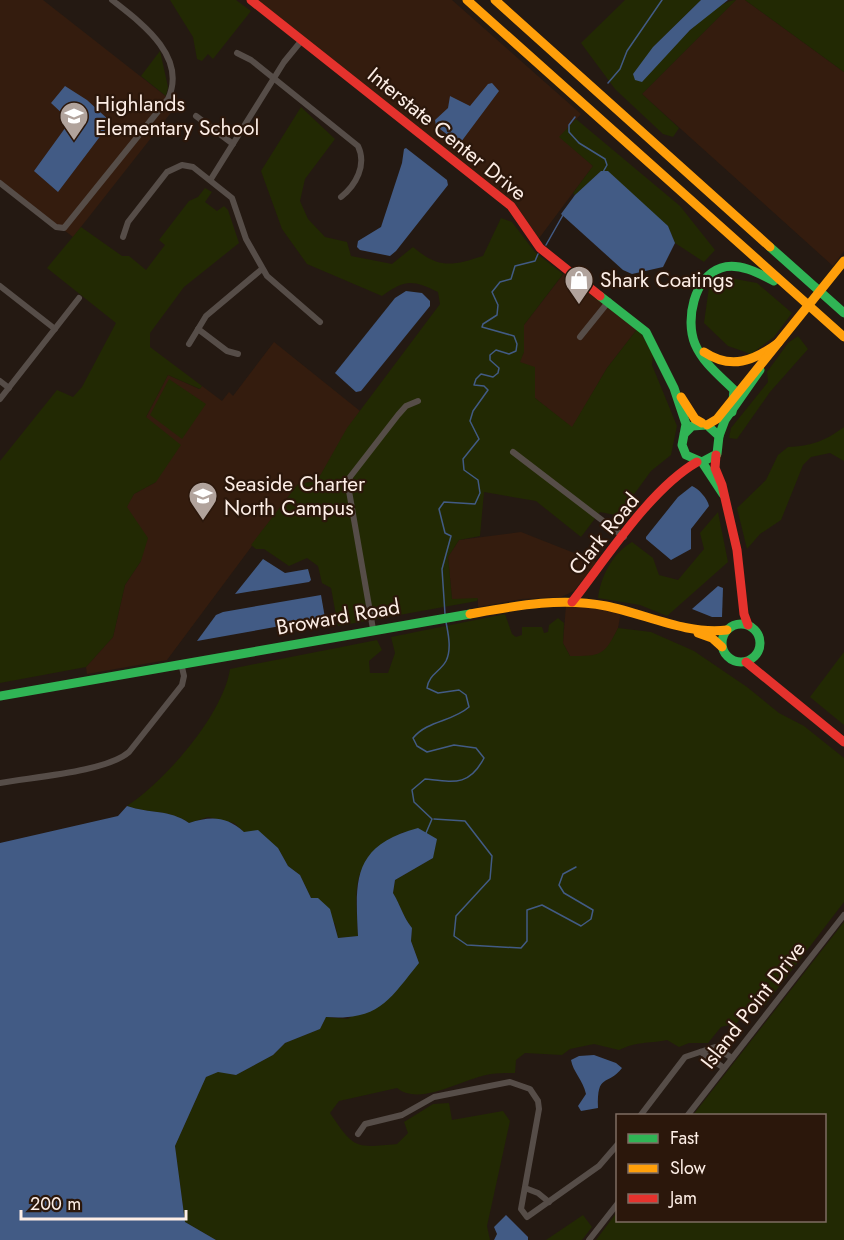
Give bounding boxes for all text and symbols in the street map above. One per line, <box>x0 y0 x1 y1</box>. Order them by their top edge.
street label: Interstate Center Drive <box>361 60 533 208</box>
place label: Highlands Elementary School <box>95 89 259 143</box>
school or university icon: Highlands Elementary School <box>58 100 90 142</box>
shop icon: Shark Coatings <box>563 264 595 306</box>
place label: Shark Coatings <box>600 265 733 295</box>
place label: Seaside Charter North Campus <box>224 469 366 523</box>
school or university icon: Seaside Charter North Campus <box>187 480 219 522</box>
street label: Clark Road <box>562 487 646 581</box>
street label: Broward Road <box>274 591 402 643</box>
street label: Island Point Drive <box>694 935 813 1075</box>
legend <box>616 1114 826 1222</box>
text: Fast <box>670 1125 699 1151</box>
text: Slow <box>670 1155 707 1181</box>
scale bar <box>21 1183 186 1221</box>
text: Jam <box>668 1185 697 1211</box>
text: 200 m <box>30 1191 81 1217</box>

